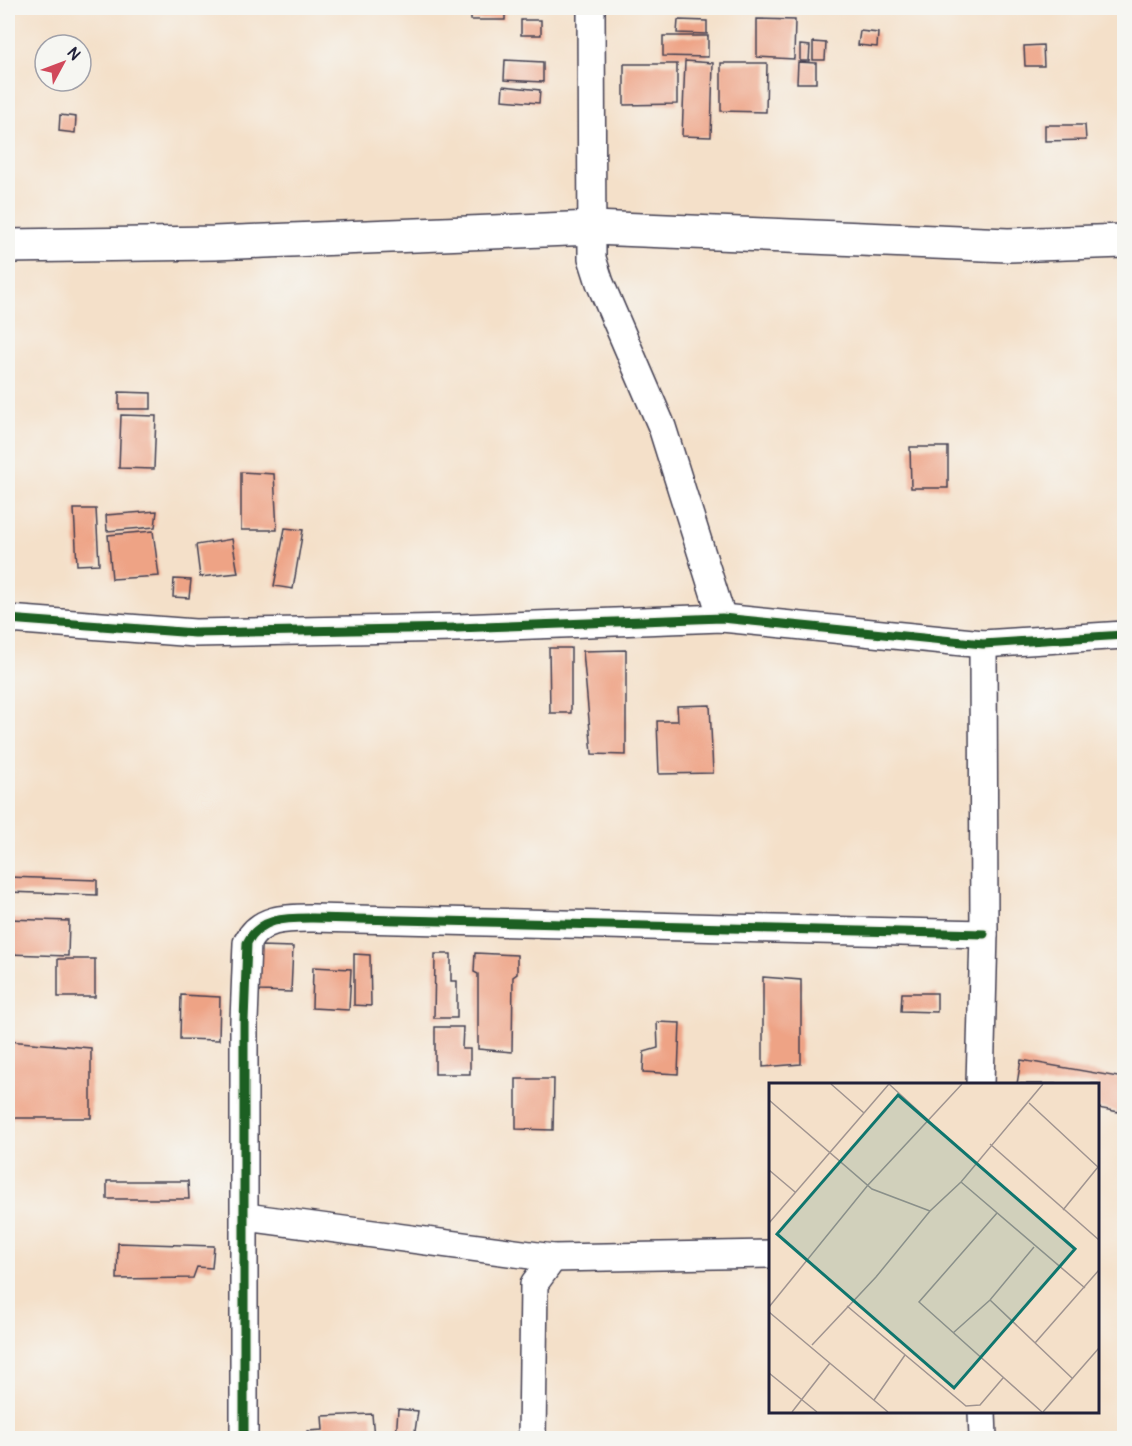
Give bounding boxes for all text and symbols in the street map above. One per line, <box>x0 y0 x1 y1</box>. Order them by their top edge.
north arrow <box>33 33 93 93</box>
text: N <box>62 43 85 65</box>
inset map <box>769 1083 1099 1413</box>

